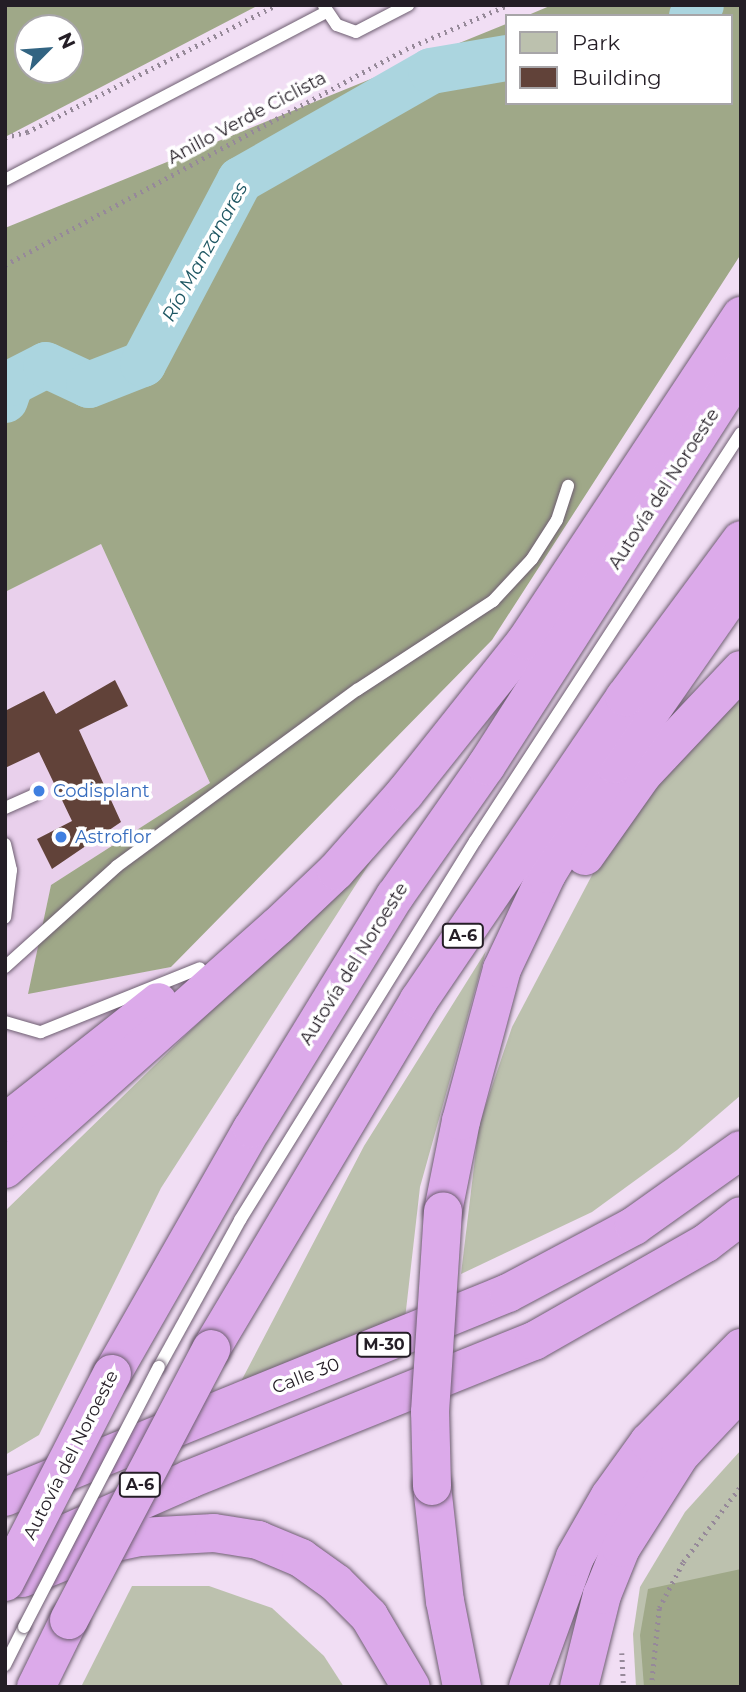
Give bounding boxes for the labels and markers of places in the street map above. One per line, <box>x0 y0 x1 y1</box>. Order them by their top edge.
place label: Codisplant <box>53 780 150 802</box>
marker: Codisplant <box>31 783 47 799</box>
place label: Astroflor <box>75 826 152 848</box>
marker: Astroflor <box>53 829 69 845</box>

